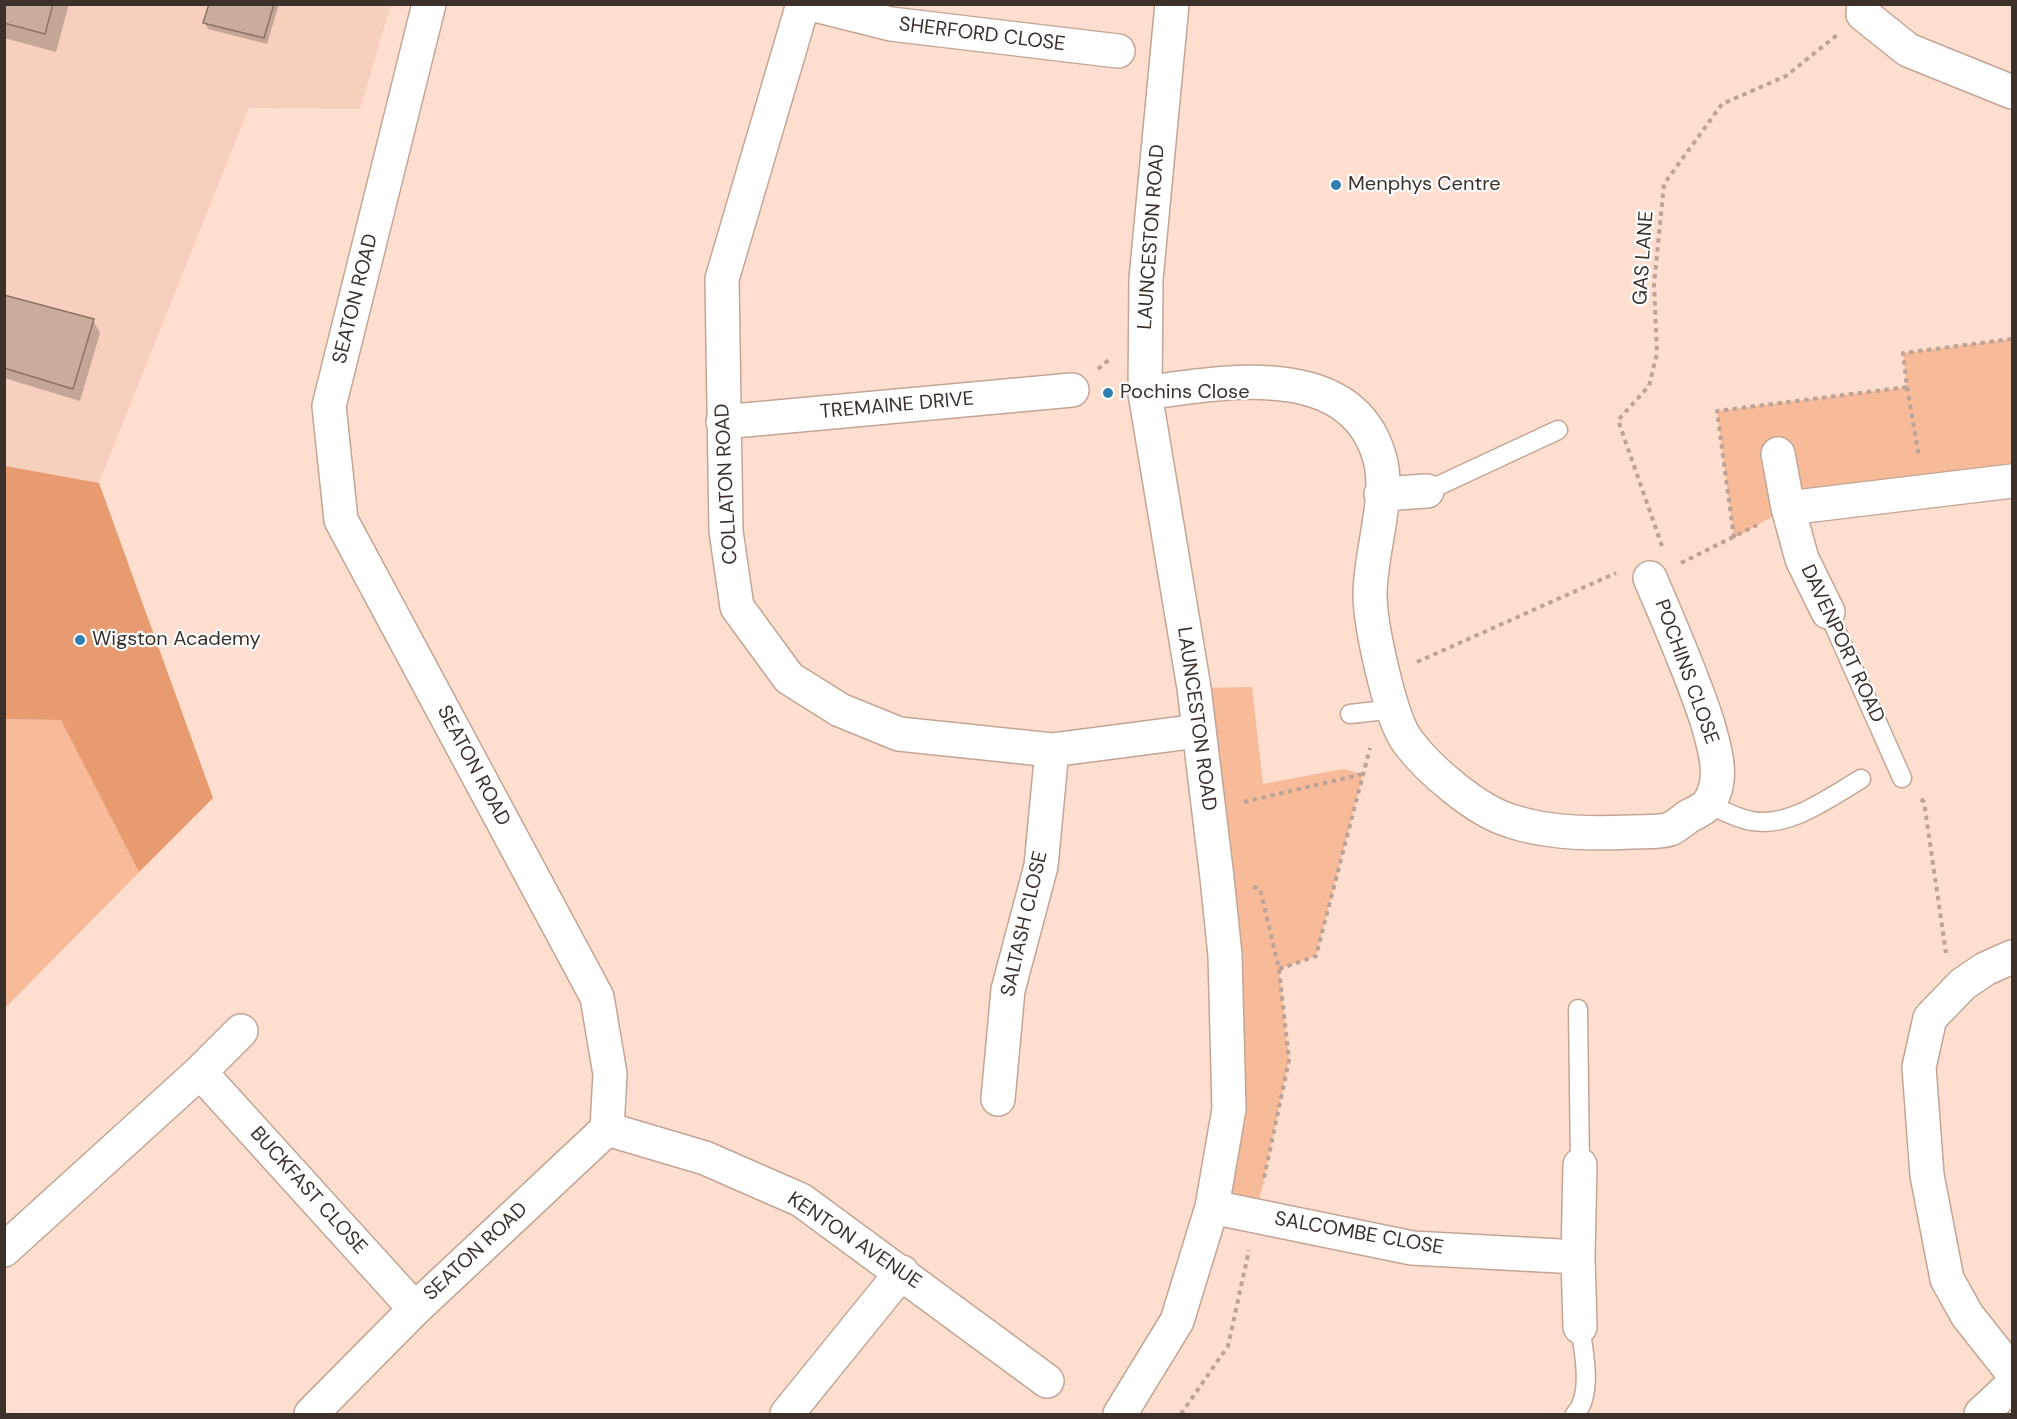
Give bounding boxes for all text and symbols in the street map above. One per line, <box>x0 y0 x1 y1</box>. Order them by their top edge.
street label: SHERFORD CLOSE <box>897 13 1067 57</box>
street label: LAUNCESTON ROAD <box>1134 144 1170 330</box>
place label: Menphys Centre <box>1348 173 1501 197</box>
marker: Menphys Centre <box>1329 178 1343 192</box>
street label: GAS LANE <box>1629 210 1659 306</box>
street label: SEATON ROAD <box>328 232 384 366</box>
place label: Pochins Close <box>1120 381 1250 405</box>
marker: Pochins Close <box>1101 386 1115 400</box>
street label: TREMAINE DRIVE <box>819 387 975 425</box>
street label: COLLATON ROAD <box>711 403 743 565</box>
street label: DAVENPORT ROAD <box>1795 561 1889 727</box>
street label: POCHINS CLOSE <box>1649 596 1723 748</box>
street label: LAUNCESTON ROAD <box>1171 625 1221 813</box>
place label: Wigston Academy <box>92 628 261 652</box>
marker: Wigston Academy <box>73 633 87 647</box>
street label: SEATON ROAD <box>431 702 515 830</box>
street label: SALTASH CLOSE <box>997 849 1053 999</box>
street label: BUCKFAST CLOSE <box>244 1122 372 1260</box>
street label: KENTON AVENUE <box>783 1187 925 1295</box>
street label: SEATON ROAD <box>419 1198 533 1306</box>
street label: SALCOMBE CLOSE <box>1273 1207 1445 1261</box>

